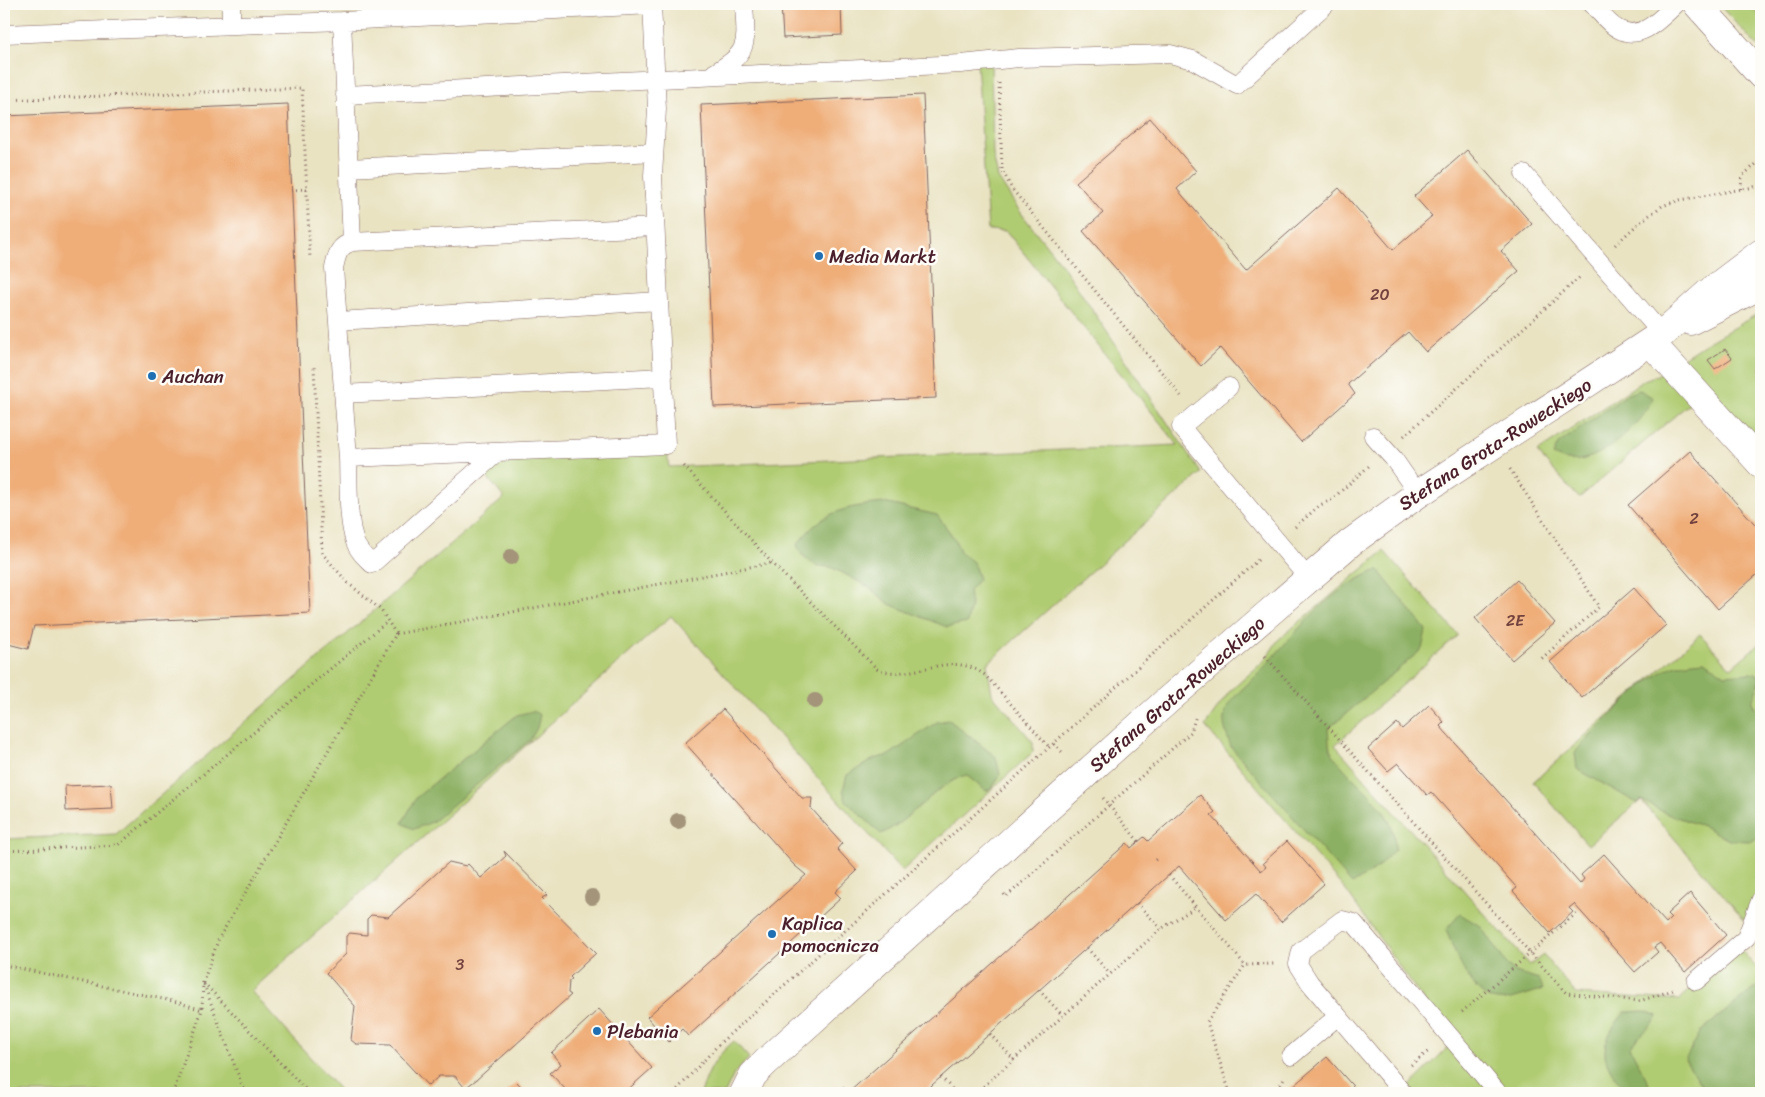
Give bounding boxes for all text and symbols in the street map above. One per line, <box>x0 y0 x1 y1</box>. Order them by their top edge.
place label: Media Markt <box>829 240 936 273</box>
marker: Media Markt <box>813 250 825 262</box>
house number: 20 <box>1370 280 1390 309</box>
place label: Auchan <box>161 360 224 393</box>
street label: Stefana Grota-Roweckiego <box>1391 369 1599 519</box>
marker: Auchan <box>146 370 158 382</box>
house number: 2 <box>1689 504 1699 533</box>
house number: 2E <box>1506 606 1525 635</box>
street label: Stefana Grota-Roweckiego <box>1081 607 1273 780</box>
place label: Kaplica pomocnicza <box>781 907 879 962</box>
marker: Kaplica pomocnicza <box>766 928 778 940</box>
house number: 3 <box>456 950 465 979</box>
place label: Plebania <box>607 1015 679 1048</box>
marker: Plebania <box>591 1025 603 1037</box>

